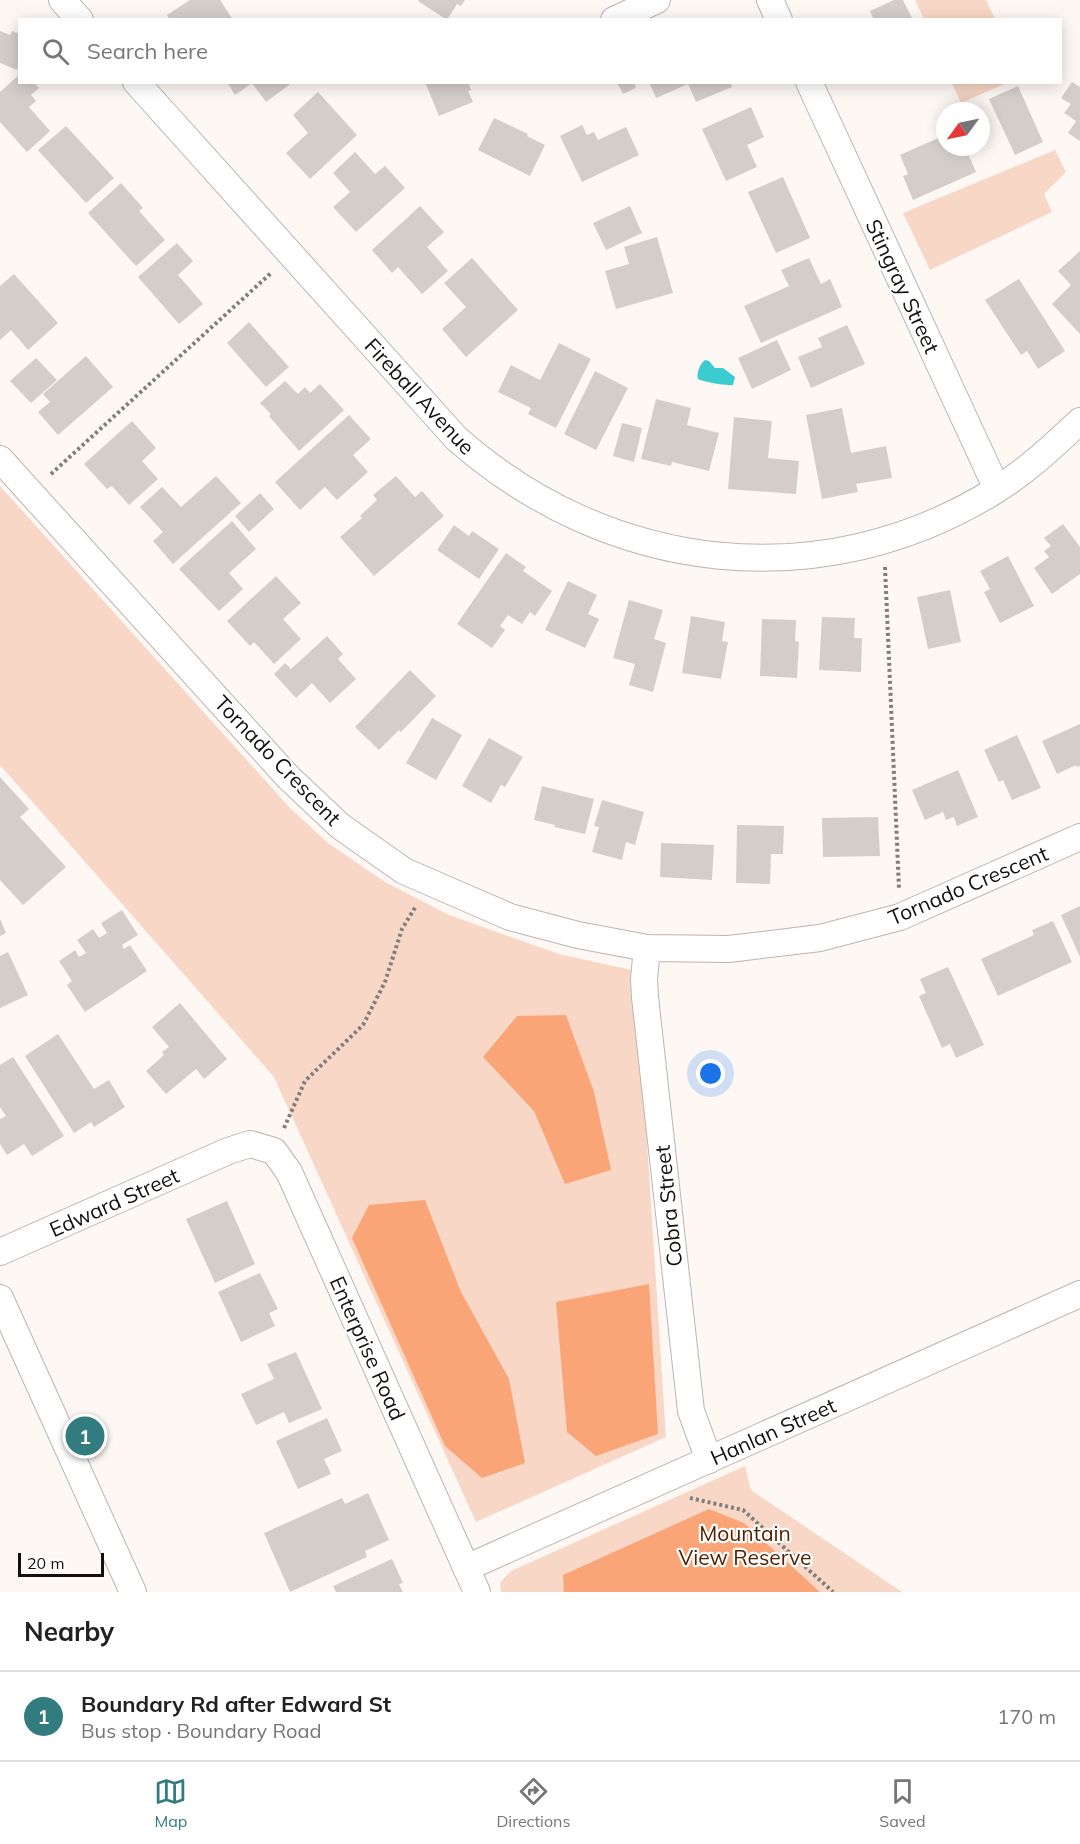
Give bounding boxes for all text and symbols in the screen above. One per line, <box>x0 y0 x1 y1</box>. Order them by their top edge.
search box <box>18 18 1062 84</box>
icon: search <box>39 35 72 68</box>
text: Search here <box>87 37 208 65</box>
north arrow <box>936 102 990 156</box>
street label: Stingray Street <box>861 215 945 357</box>
street label: Fireball Avenue <box>359 332 481 460</box>
street label: Tornado Crescent <box>209 690 347 830</box>
street label: Tornado Crescent <box>884 840 1052 930</box>
your location <box>696 1059 725 1088</box>
street label: Cobra Street <box>649 1144 687 1268</box>
street label: Edward Street <box>45 1162 183 1242</box>
street label: Enterprise Road <box>325 1272 411 1424</box>
street label: Hanlan Street <box>706 1392 840 1470</box>
pin: 1 <box>66 1414 104 1458</box>
park label: Mountain View Reserve <box>679 1520 811 1570</box>
scale bar <box>18 1550 104 1578</box>
text: 20 m <box>27 1553 64 1573</box>
text: Nearby <box>24 1615 114 1648</box>
text: Boundary Rd after Edward St <box>81 1690 391 1718</box>
text: 1 <box>38 1704 50 1729</box>
text: 170 m <box>997 1704 1056 1729</box>
text: Bus stop · Boundary Road <box>81 1718 322 1743</box>
tab: Map <box>154 1775 187 1831</box>
tab: Directions <box>496 1775 570 1831</box>
tab: Saved <box>879 1775 926 1831</box>

